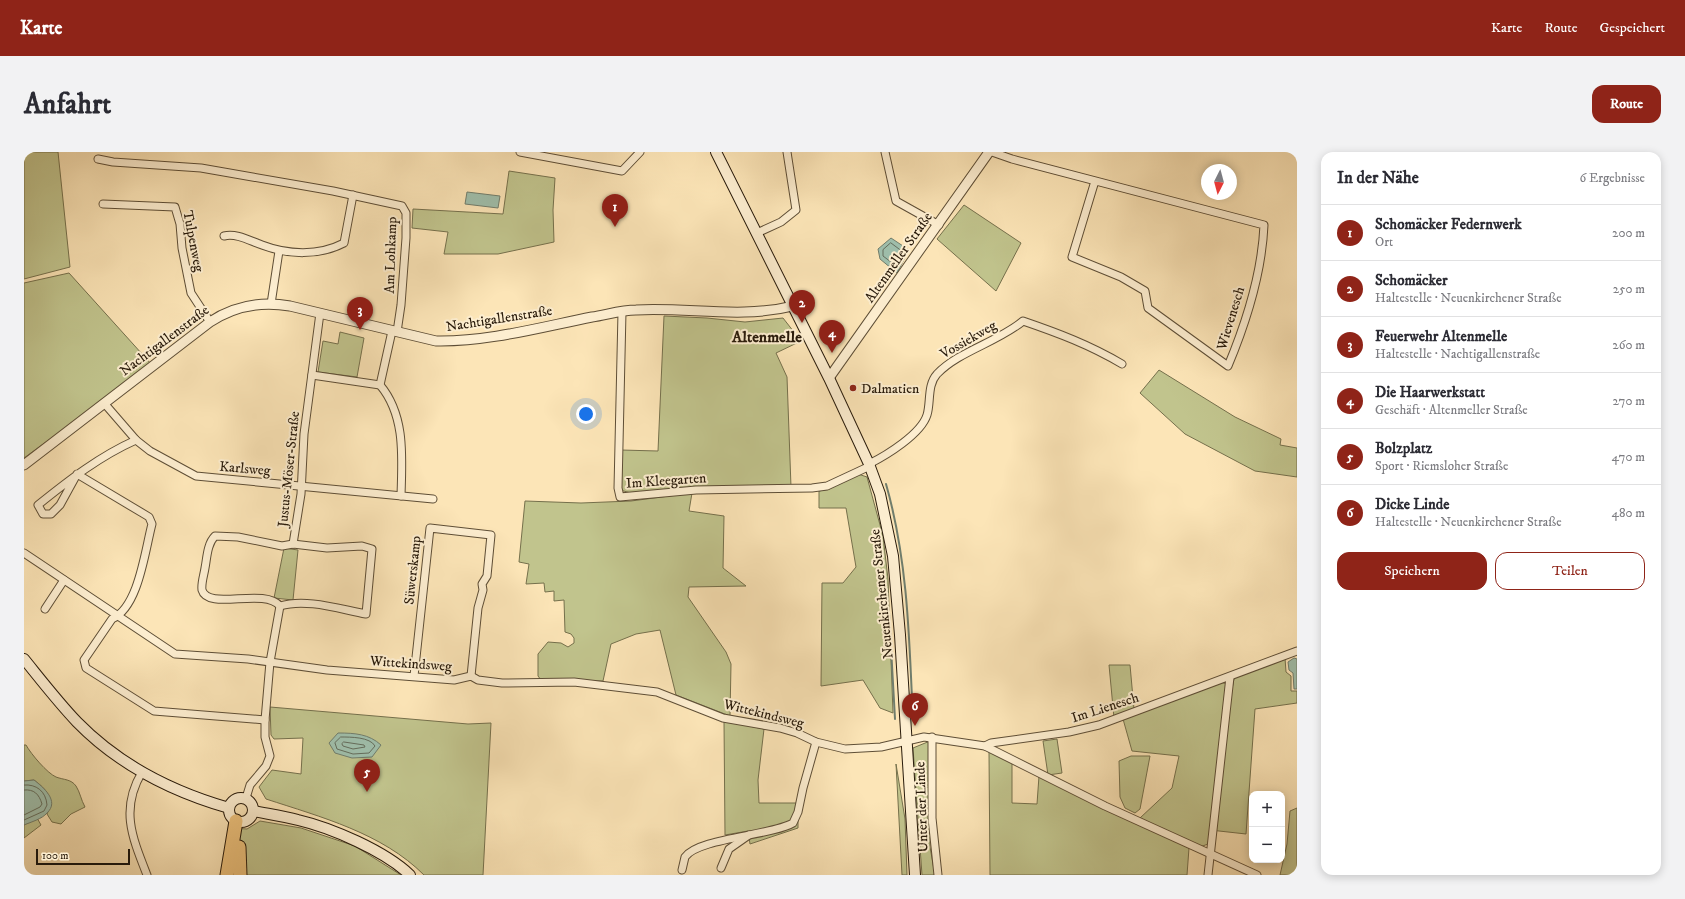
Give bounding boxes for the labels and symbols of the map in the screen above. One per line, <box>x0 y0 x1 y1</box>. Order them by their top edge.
north arrow <box>1201 164 1237 200</box>
pin: 1 <box>602 194 628 227</box>
street label: Tulpenweg <box>178 209 208 274</box>
street label: Altenmeller Straße <box>861 209 937 306</box>
street label: Am Lohkamp <box>381 216 401 294</box>
street label: Wievenesch <box>1213 284 1249 353</box>
pin: 2 <box>789 290 815 323</box>
pin: 3 <box>347 297 373 330</box>
street label: Nachtigallenstraße <box>116 301 213 380</box>
street label: Nachtigallenstraße <box>445 302 554 336</box>
street label: Vossiekweg <box>936 316 1000 364</box>
pin: 4 <box>819 320 845 353</box>
district label: Altenmelle <box>731 327 802 347</box>
place label: Dalmatien <box>861 380 920 398</box>
marker: Dalmatien <box>848 383 858 393</box>
your location <box>576 404 596 424</box>
street label: Justus-Möser-Straße <box>274 410 304 530</box>
street label: Karlsweg <box>219 458 271 480</box>
street label: Im Kleegarten <box>625 469 708 493</box>
street label: Neuenkirchener Straße <box>866 528 898 660</box>
street label: Süwerskamp <box>400 535 426 605</box>
street label: Wittekindsweg <box>368 652 453 676</box>
street label: Im Lienesch <box>1069 688 1142 727</box>
pin: 6 <box>902 693 928 726</box>
street label: Wittekindsweg <box>721 695 806 733</box>
pin: 5 <box>354 759 380 792</box>
street label: Unter der Linde <box>911 761 933 853</box>
scale bar <box>36 847 130 866</box>

